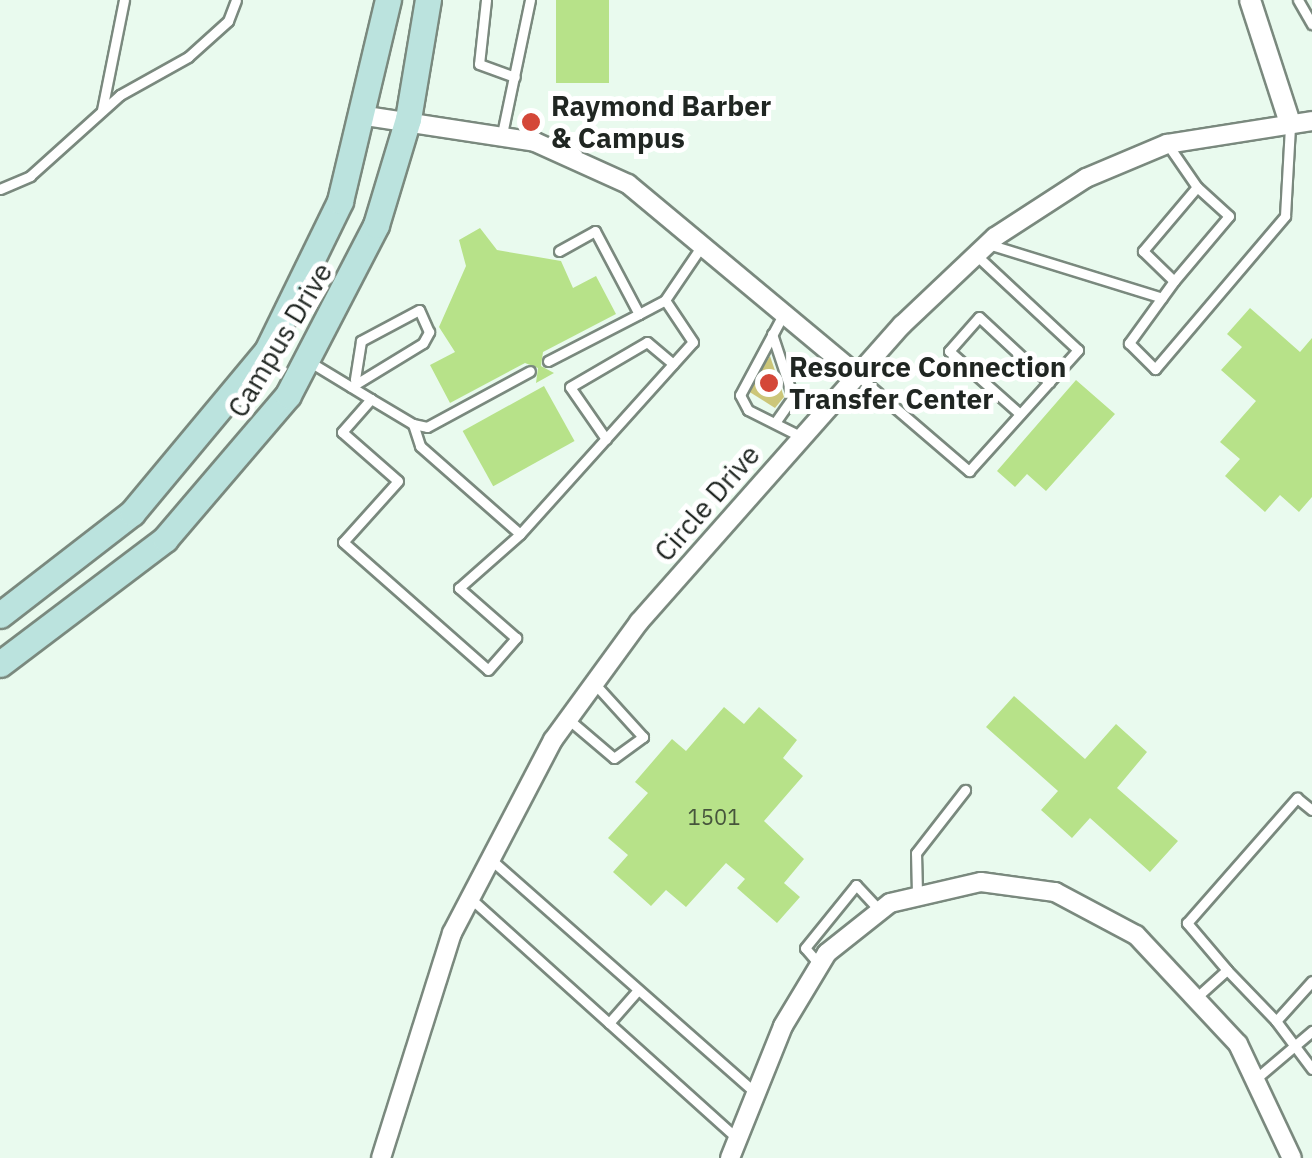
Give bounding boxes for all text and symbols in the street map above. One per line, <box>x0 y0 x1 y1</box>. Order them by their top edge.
place label: Raymond Barber & Campus <box>551 89 771 155</box>
marker: Raymond Barber & Campus <box>520 111 542 133</box>
street label: Campus Drive <box>221 257 339 423</box>
place label: Resource Connection Transfer Center <box>789 350 1066 416</box>
marker: Resource Connection Transfer Center <box>758 372 780 394</box>
street label: Circle Drive <box>647 438 767 568</box>
house number: 1501 <box>688 804 740 830</box>

